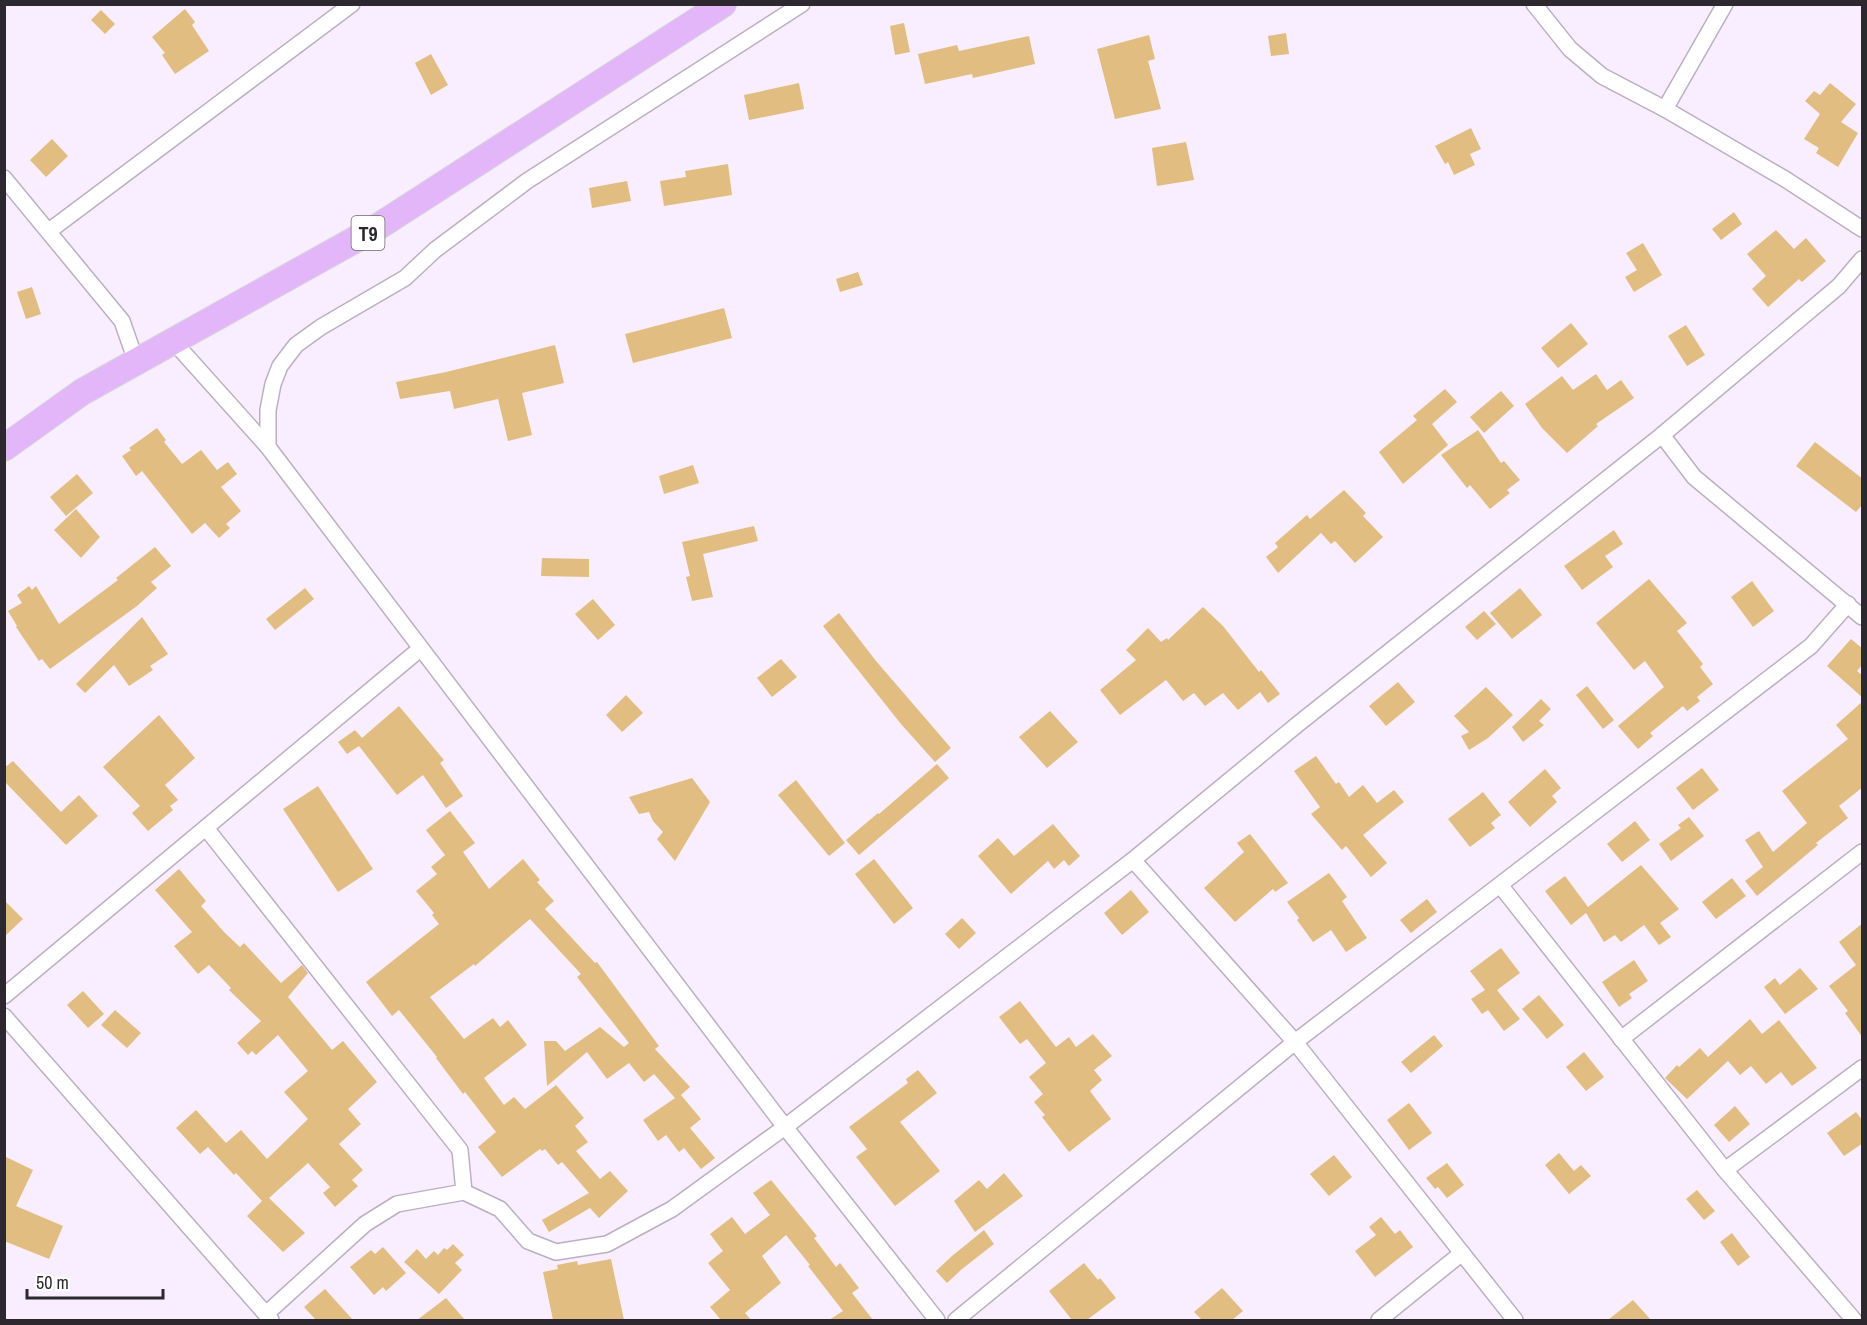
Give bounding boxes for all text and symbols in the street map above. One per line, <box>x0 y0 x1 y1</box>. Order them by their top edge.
road number: T9 <box>352 216 385 250</box>
scale bar <box>27 1262 164 1300</box>
text: 50 m <box>36 1270 69 1295</box>

